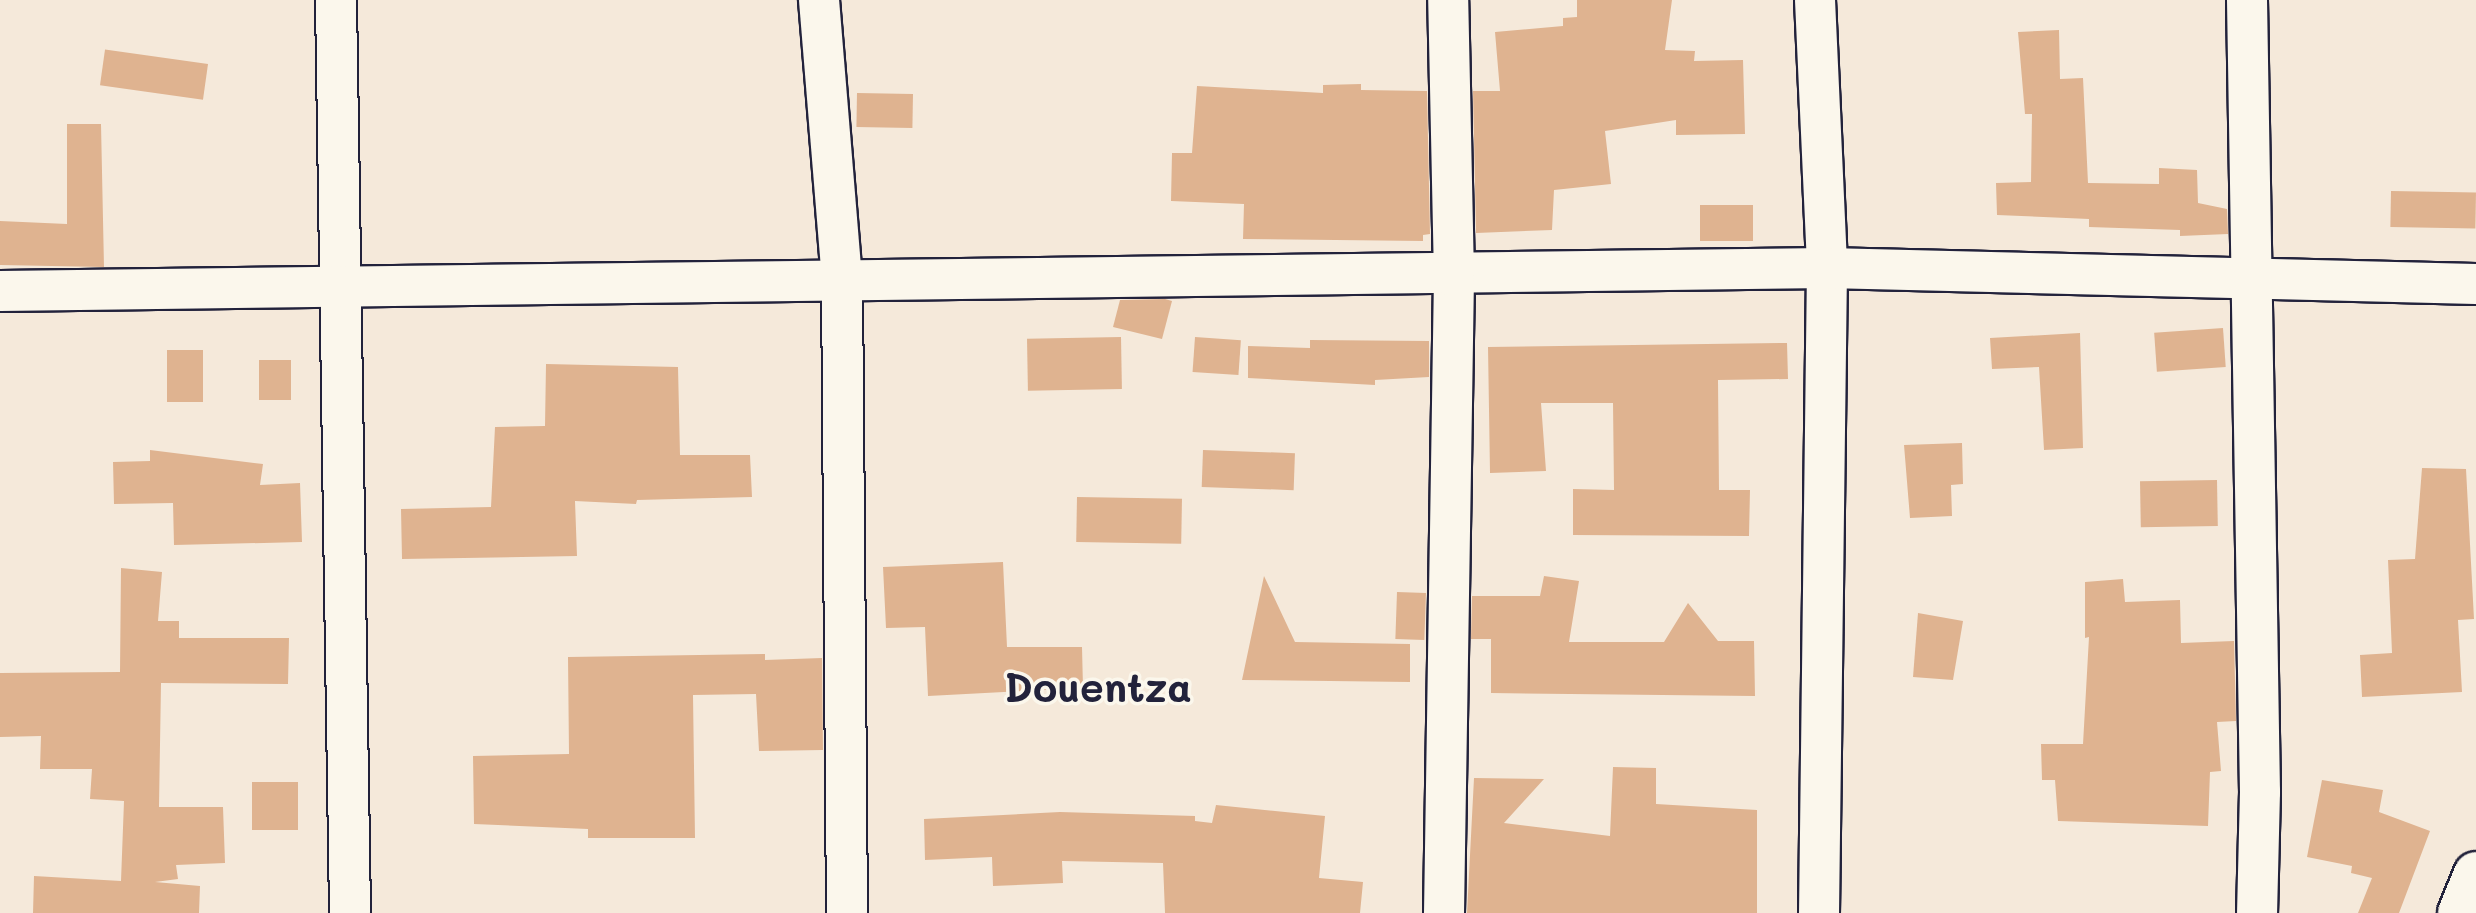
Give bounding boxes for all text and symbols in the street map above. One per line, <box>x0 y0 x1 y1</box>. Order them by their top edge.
district label: Douentza <box>1004 662 1192 710</box>

